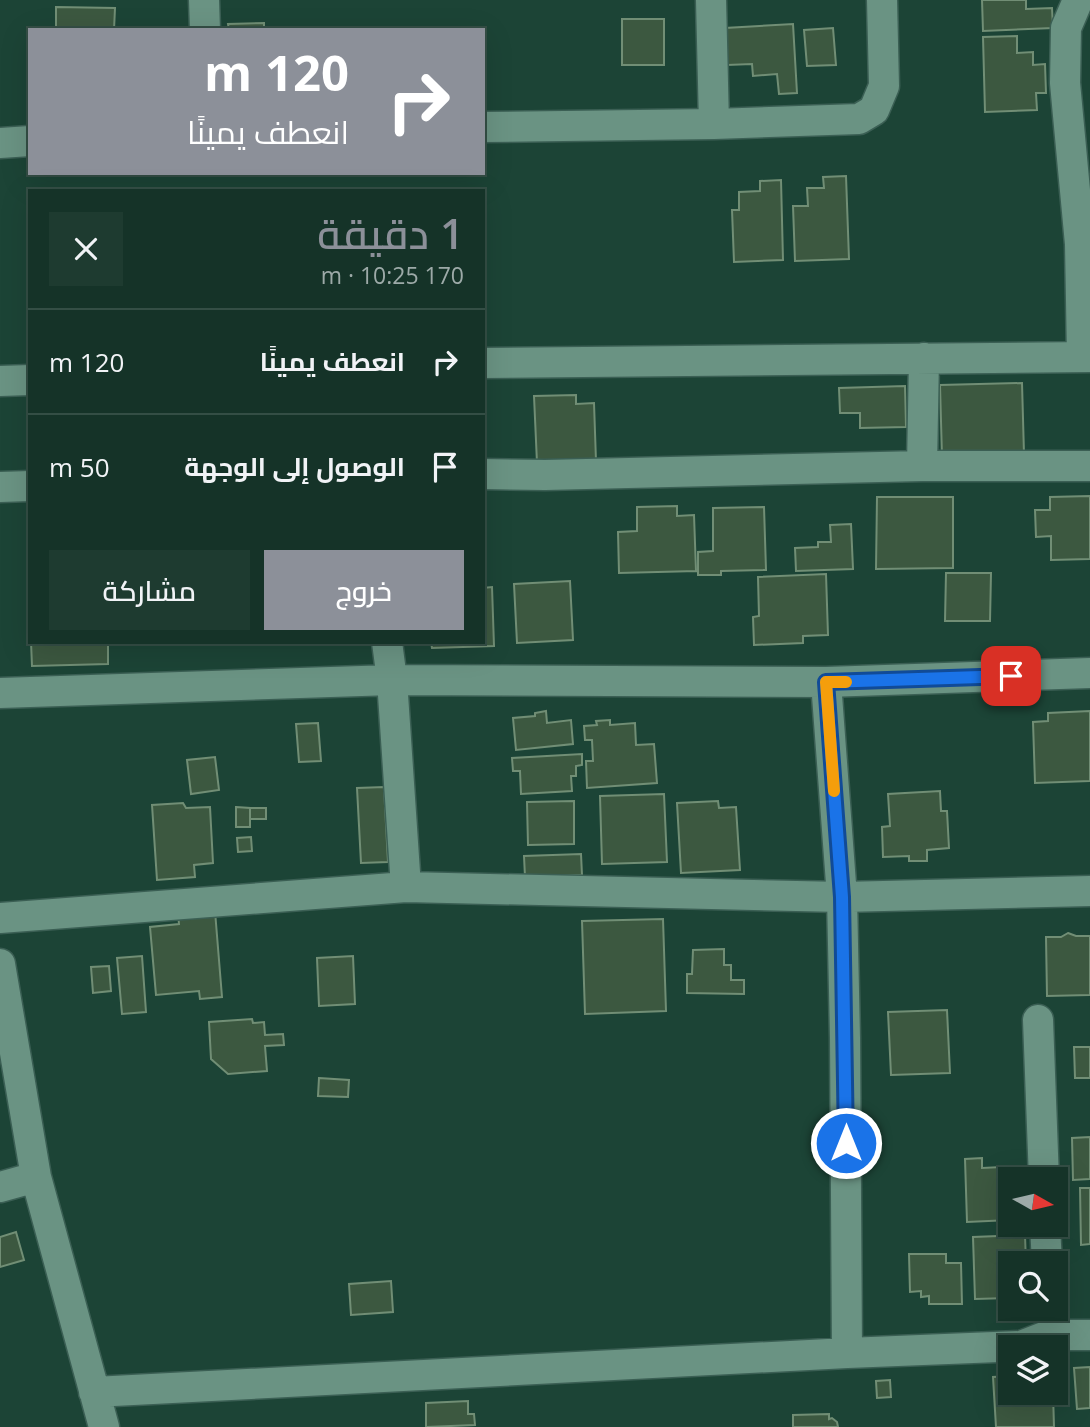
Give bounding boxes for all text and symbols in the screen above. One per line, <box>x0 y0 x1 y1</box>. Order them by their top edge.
text: 120 m <box>204 39 349 105</box>
icon: right <box>373 56 464 147</box>
text: انعطف يمينًا <box>187 110 349 153</box>
text: 1 دقيقة <box>317 204 464 261</box>
button: close <box>49 212 123 286</box>
text: 170 m · 10:25 <box>321 259 464 291</box>
text: انعطف يمينًا <box>260 343 405 379</box>
icon: right <box>426 343 464 381</box>
text: 120 m <box>49 344 124 380</box>
text: الوصول إلى الوجهة <box>184 448 405 484</box>
icon: arrive <box>426 448 464 486</box>
text: 50 m <box>49 449 110 485</box>
button: مشاركة <box>49 550 250 630</box>
button: خروج <box>264 550 464 630</box>
pin <box>981 646 1041 706</box>
icon: arrive <box>992 657 1030 695</box>
position arrow <box>809 1106 883 1180</box>
north arrow <box>998 1167 1068 1237</box>
map controls <box>998 1167 1068 1405</box>
button: search <box>998 1251 1068 1321</box>
button: layers <box>998 1335 1068 1405</box>

